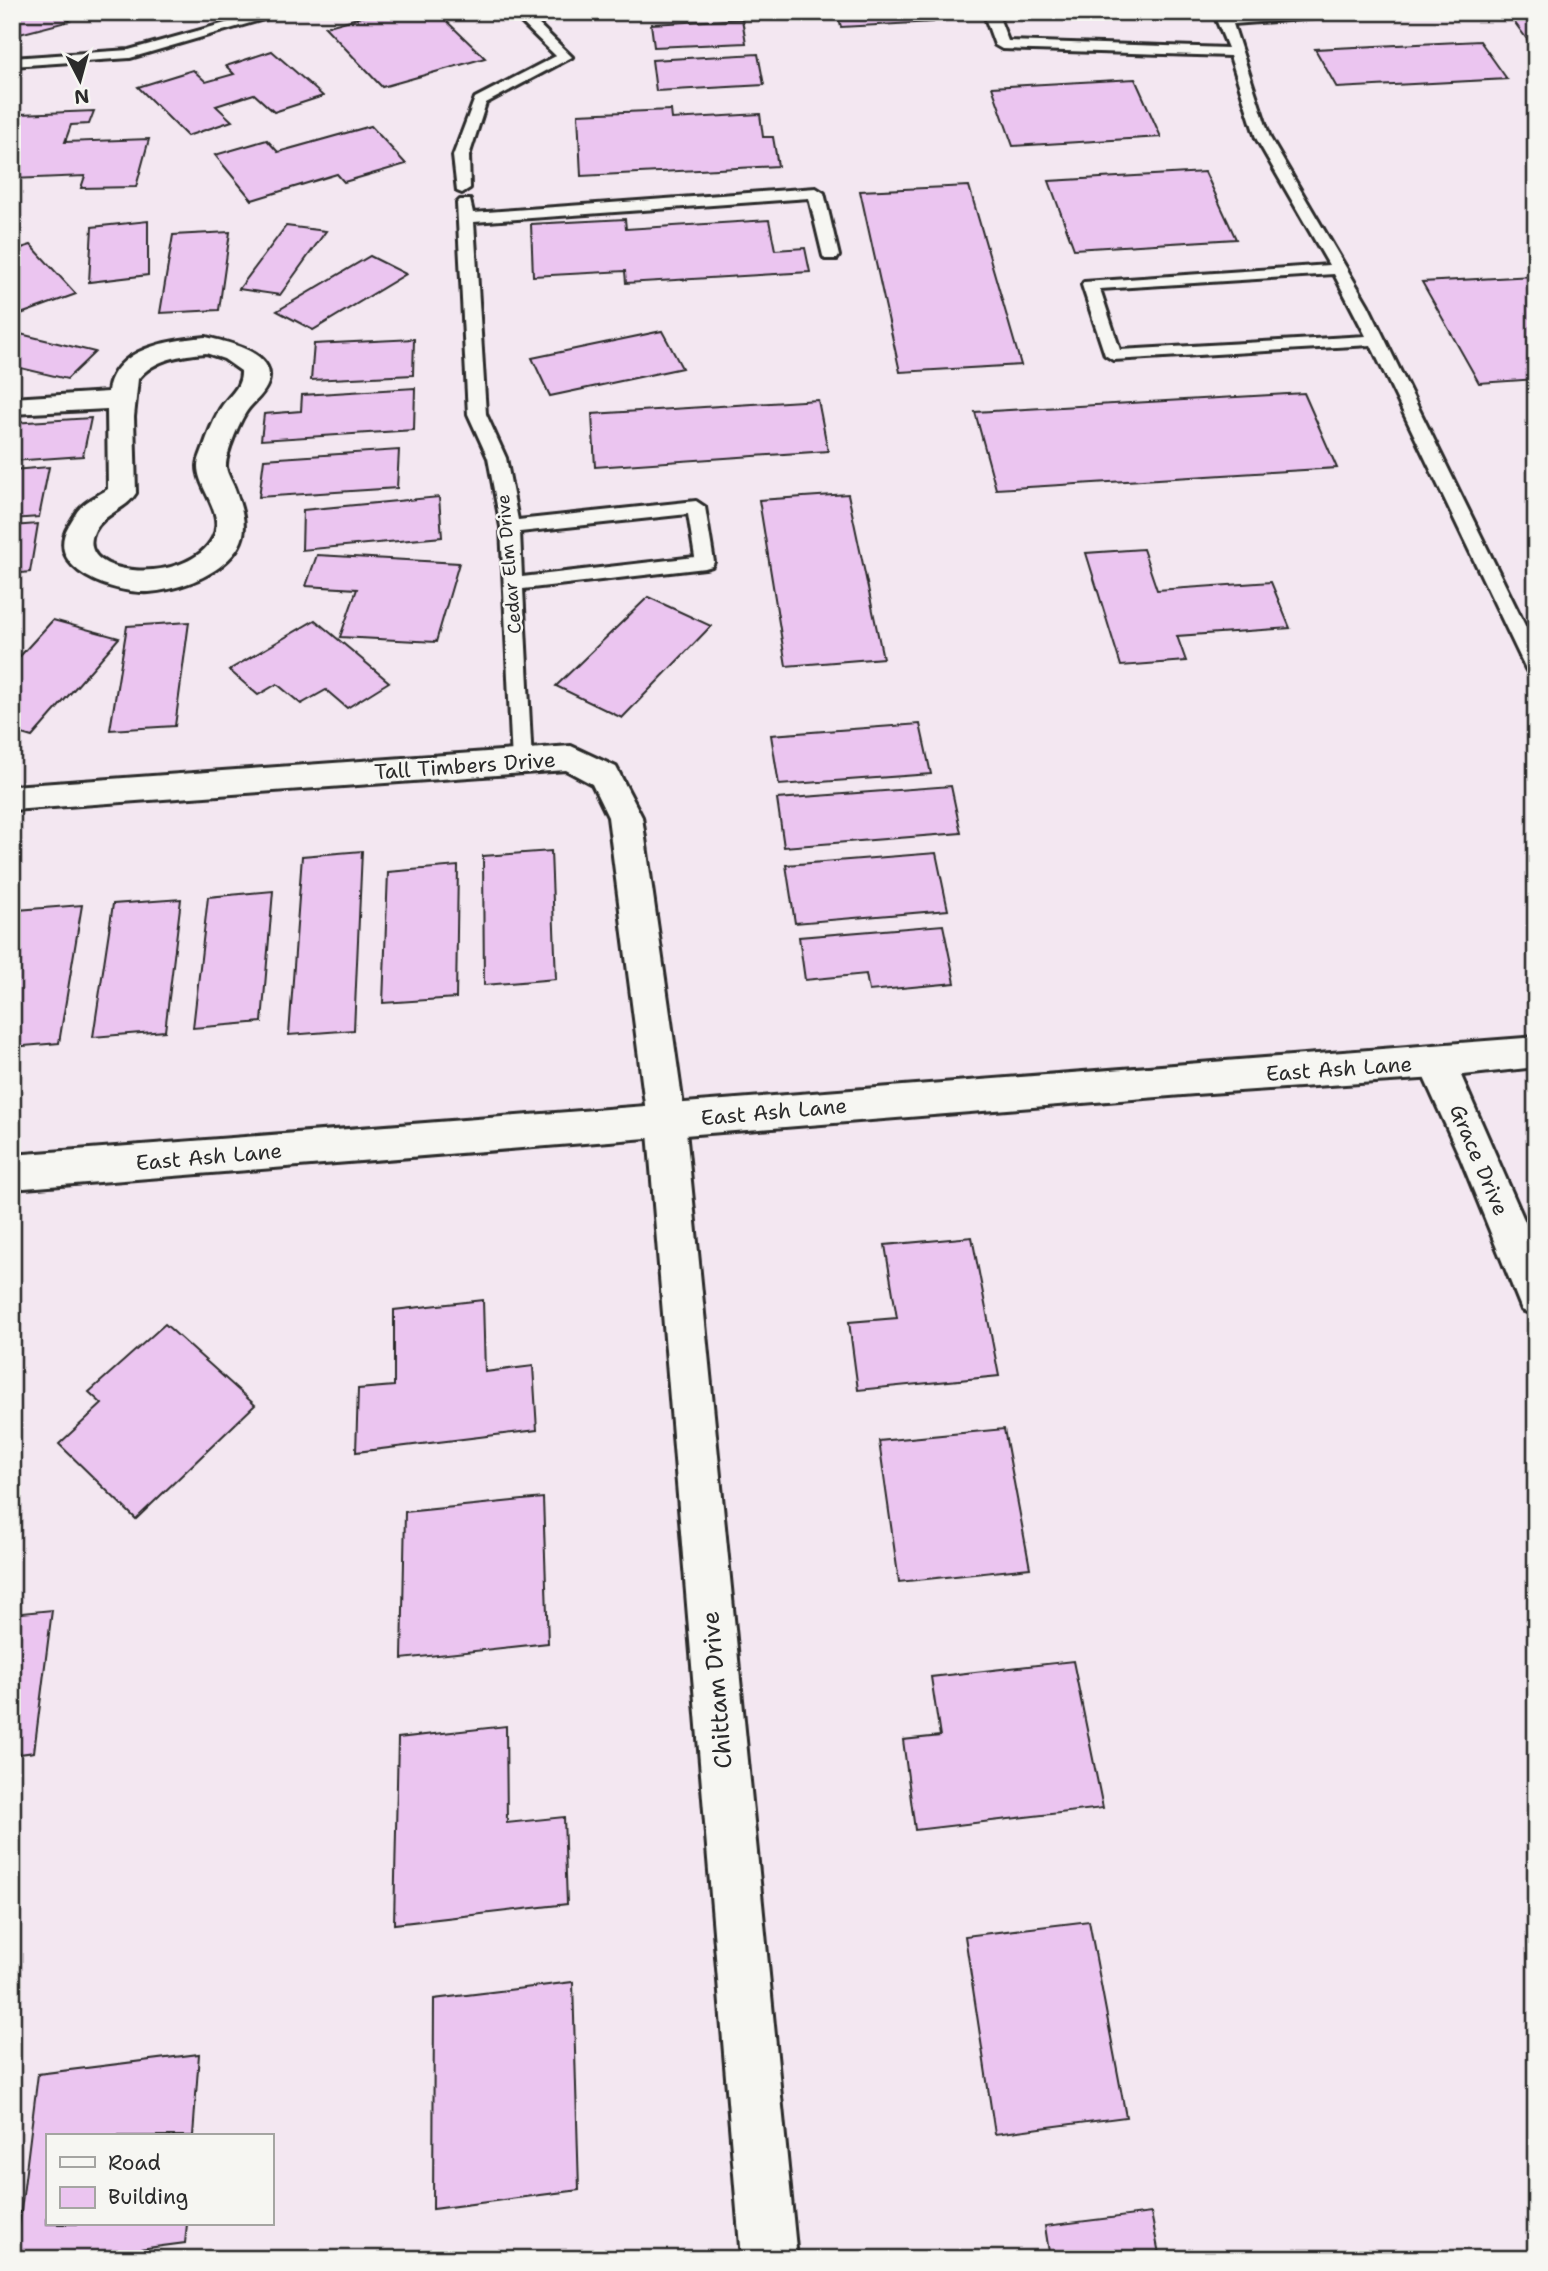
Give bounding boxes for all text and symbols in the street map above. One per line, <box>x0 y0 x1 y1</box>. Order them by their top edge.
north arrow <box>46 46 116 116</box>
text: N <box>73 83 91 110</box>
street label: Cedar Elm Drive <box>491 493 527 635</box>
street label: Tall Timbers Drive <box>374 746 556 786</box>
street label: East Ash Lane <box>1265 1050 1413 1088</box>
street label: East Ash Lane <box>700 1092 848 1132</box>
street label: Grace Drive <box>1443 1100 1515 1220</box>
street label: East Ash Lane <box>135 1137 283 1177</box>
street label: Chittam Drive <box>694 1610 740 1770</box>
legend <box>46 2134 273 2226</box>
text: Road <box>108 2149 161 2177</box>
text: Building <box>108 2183 188 2211</box>

